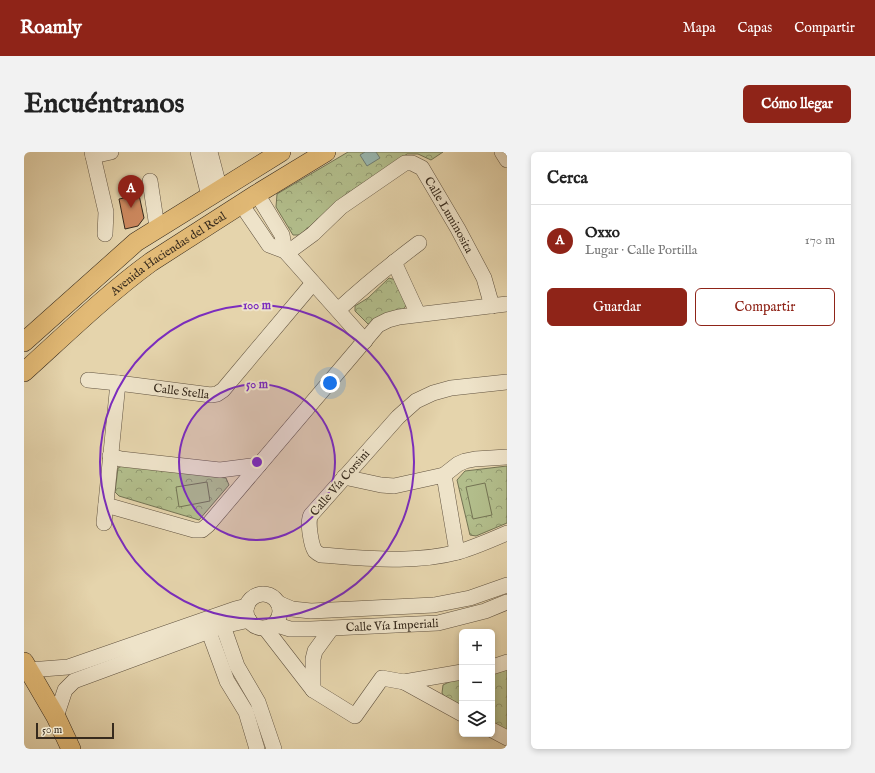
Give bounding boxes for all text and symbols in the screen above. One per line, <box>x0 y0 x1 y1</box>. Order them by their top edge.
text: Roamly <box>20 16 82 40</box>
text: Mapa <box>683 19 716 37</box>
text: Capas <box>738 19 772 37</box>
text: Compartir <box>794 19 855 37</box>
button: Cómo llegar <box>743 85 851 123</box>
text: Encuéntranos <box>24 87 184 122</box>
text: Cerca <box>547 168 588 189</box>
street label: Calle Luminosita <box>421 174 477 256</box>
pin: A <box>118 175 144 208</box>
street label: Avenida Haciendas del Real <box>106 208 229 299</box>
text: Oxxo <box>585 223 620 242</box>
text: A <box>556 232 564 249</box>
text: 170 m <box>805 232 835 249</box>
text: Lugar · Calle Portilla <box>585 242 697 259</box>
button: Guardar <box>547 288 687 326</box>
button: Compartir <box>695 288 835 326</box>
text: 100 m <box>243 298 272 313</box>
your location <box>320 373 340 393</box>
text: 50 m <box>246 377 269 392</box>
street label: Calle Stella <box>153 380 211 402</box>
street label: Calle Vía Corsini <box>307 447 373 519</box>
centre of rings <box>250 455 264 469</box>
street label: Calle Vía Imperiali <box>345 615 439 635</box>
map controls <box>459 629 495 737</box>
button: + <box>459 629 495 665</box>
button: − <box>459 665 495 701</box>
button: layers <box>459 701 495 737</box>
scale bar <box>36 721 114 740</box>
text: 50 m <box>42 723 62 737</box>

